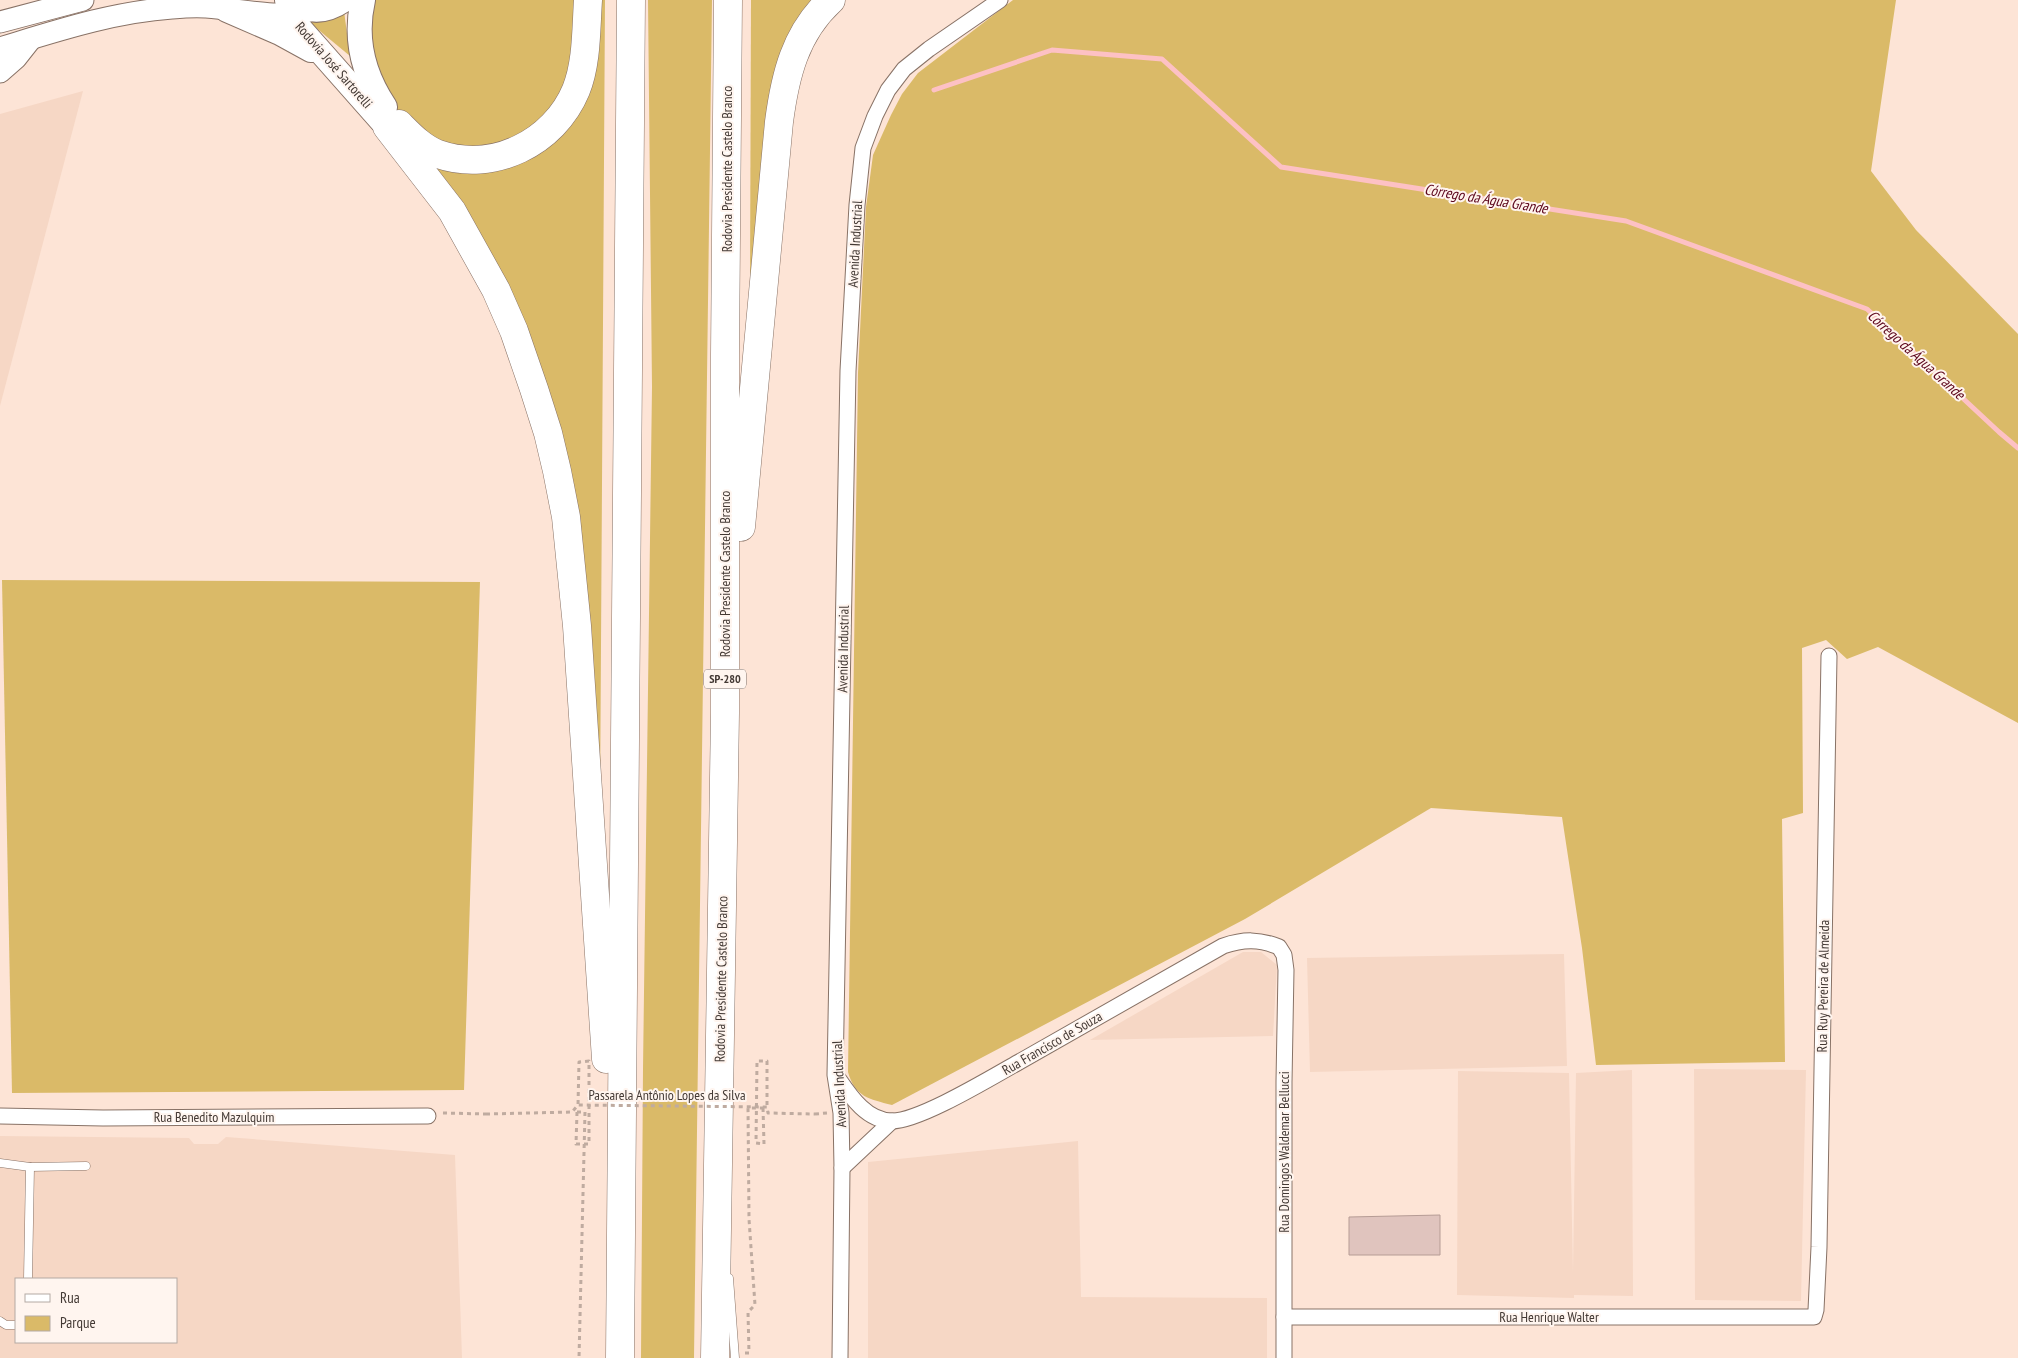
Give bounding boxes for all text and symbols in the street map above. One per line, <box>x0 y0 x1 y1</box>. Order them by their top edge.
street label: Rodovia José Sartorelli <box>291 18 377 112</box>
street label: Rodovia Presidente Castelo Branco <box>718 86 736 252</box>
water label: Córrego da Água Grande <box>1423 179 1550 218</box>
street label: Avenida Industrial <box>844 199 866 288</box>
water label: Córrego da Água Grande <box>1864 306 1970 404</box>
street label: Rodovia Presidente Castelo Branco <box>716 491 734 657</box>
street label: Avenida Industrial <box>833 605 853 693</box>
road number: SP-280 <box>704 670 746 689</box>
street label: Rodovia Presidente Castelo Branco <box>711 896 731 1062</box>
street label: Rua Ruy Pereira de Almeida <box>1813 920 1833 1052</box>
street label: Rua Francisco de Souza <box>999 1007 1105 1079</box>
street label: Avenida Industrial <box>828 1039 850 1128</box>
street label: Rua Domingos Waldemar Bellucci <box>1275 1071 1293 1233</box>
street label: Passarela Antônio Lopes da Silva <box>588 1086 746 1104</box>
street label: Rua Benedito Mazulquim <box>154 1108 274 1126</box>
legend <box>15 1278 178 1343</box>
text: Rua <box>60 1288 80 1307</box>
street label: Rua Henrique Walter <box>1499 1308 1599 1326</box>
text: Parque <box>60 1313 96 1332</box>

